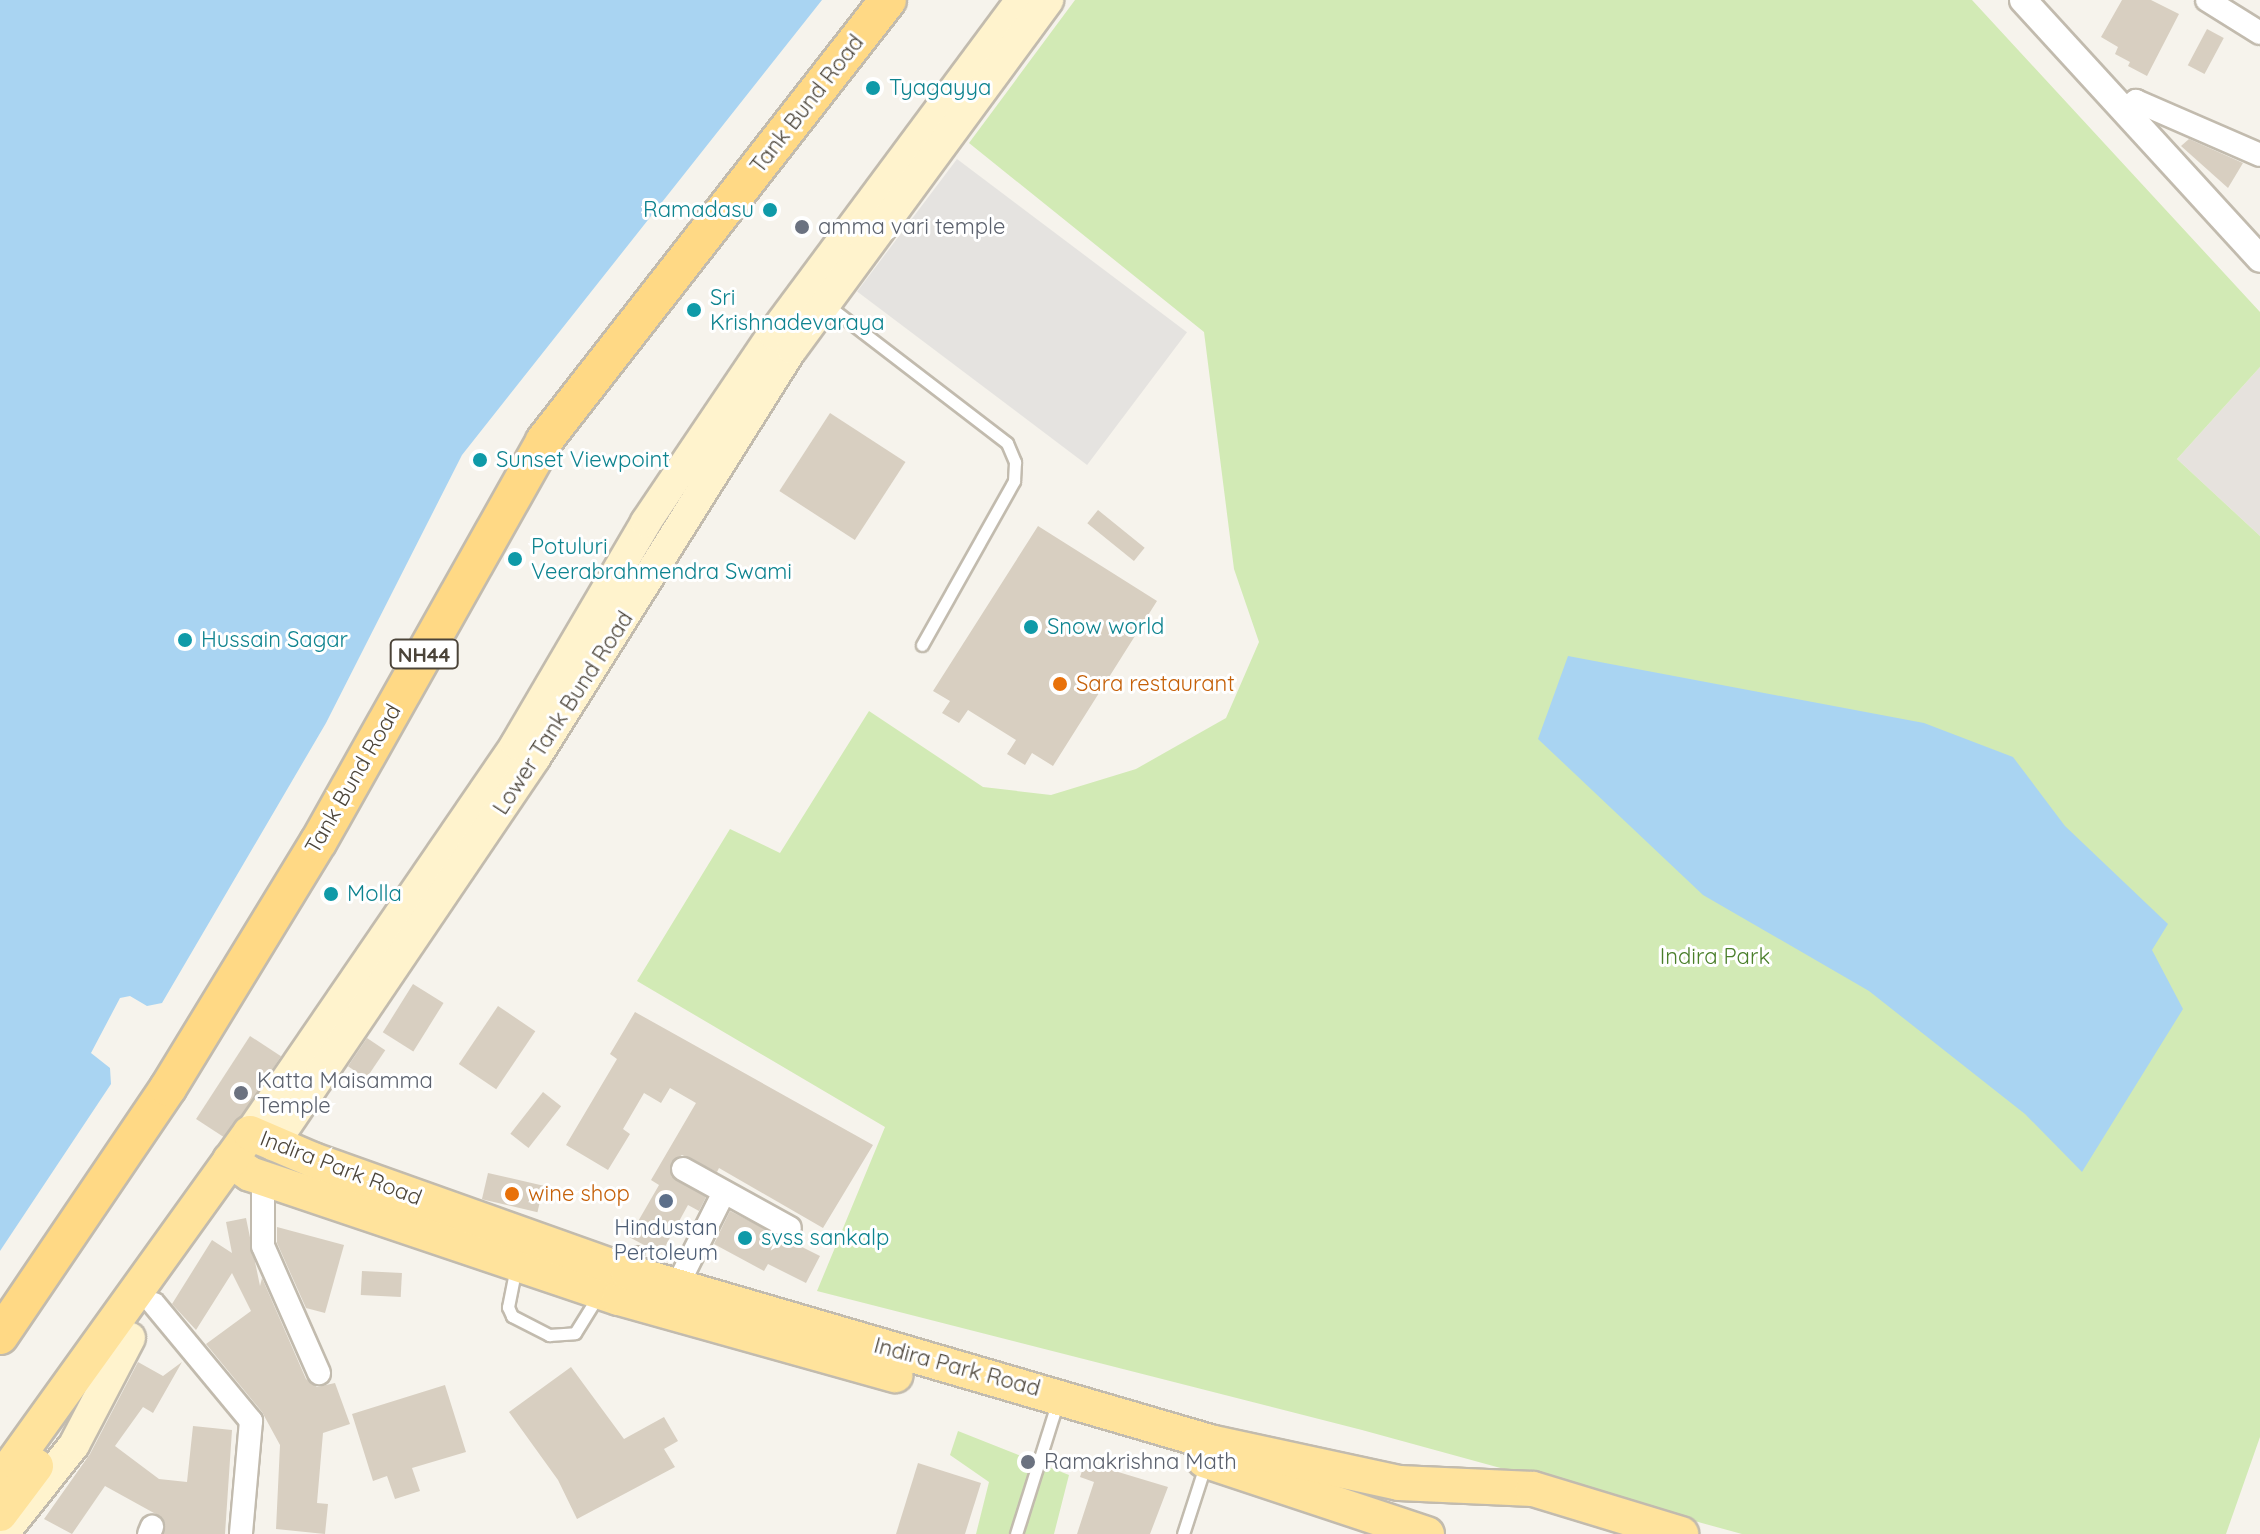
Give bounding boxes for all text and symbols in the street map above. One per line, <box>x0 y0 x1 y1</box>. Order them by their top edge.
street label: Tank Bund Road <box>745 30 869 178</box>
place label: Tyagayya <box>889 75 991 101</box>
marker: Tyagayya <box>864 79 882 97</box>
place label: Ramadasu <box>643 197 754 223</box>
marker: Ramadasu <box>761 201 779 219</box>
place label: amma vari temple <box>818 214 1005 240</box>
marker: amma vari temple <box>793 218 811 236</box>
place label: Sri Krishnadevaraya <box>710 284 885 336</box>
marker: Sri Krishnadevaraya <box>685 301 703 319</box>
place label: Sunset Viewpoint <box>496 447 670 473</box>
marker: Sunset Viewpoint <box>471 451 489 469</box>
place label: Potuluri Veerabrahmendra Swami <box>531 533 792 584</box>
marker: Potuluri Veerabrahmendra Swami <box>506 550 524 568</box>
street label: Lower Tank Bund Road <box>487 606 639 820</box>
place label: Snow world <box>1047 614 1164 640</box>
marker: Snow world <box>1022 618 1040 636</box>
place label: Hussain Sagar <box>201 627 348 653</box>
marker: Hussain Sagar <box>176 631 194 649</box>
road number: NH44 <box>388 638 460 670</box>
place label: Sara restaurant <box>1076 671 1235 697</box>
marker: Sara restaurant <box>1051 675 1069 693</box>
street label: Tank Bund Road <box>299 699 407 859</box>
place label: Molla <box>347 881 402 907</box>
marker: Molla <box>322 885 340 903</box>
park label: Indira Park <box>1660 944 1770 970</box>
place label: Katta Maisamma Temple <box>257 1067 433 1118</box>
marker: Katta Maisamma Temple <box>232 1084 250 1102</box>
street label: Indira Park Road <box>256 1125 426 1211</box>
place label: wine shop <box>528 1181 630 1207</box>
marker: wine shop <box>503 1185 521 1203</box>
marker: Hindustan Pertoleum <box>657 1192 675 1210</box>
place label: Hindustan Pertoleum <box>614 1214 718 1266</box>
place label: svss sankalp <box>761 1225 889 1251</box>
marker: svss sankalp <box>736 1229 754 1247</box>
street label: Indira Park Road <box>871 1332 1043 1402</box>
place label: Ramakrishna Math <box>1044 1449 1237 1475</box>
marker: Ramakrishna Math <box>1019 1453 1037 1471</box>

